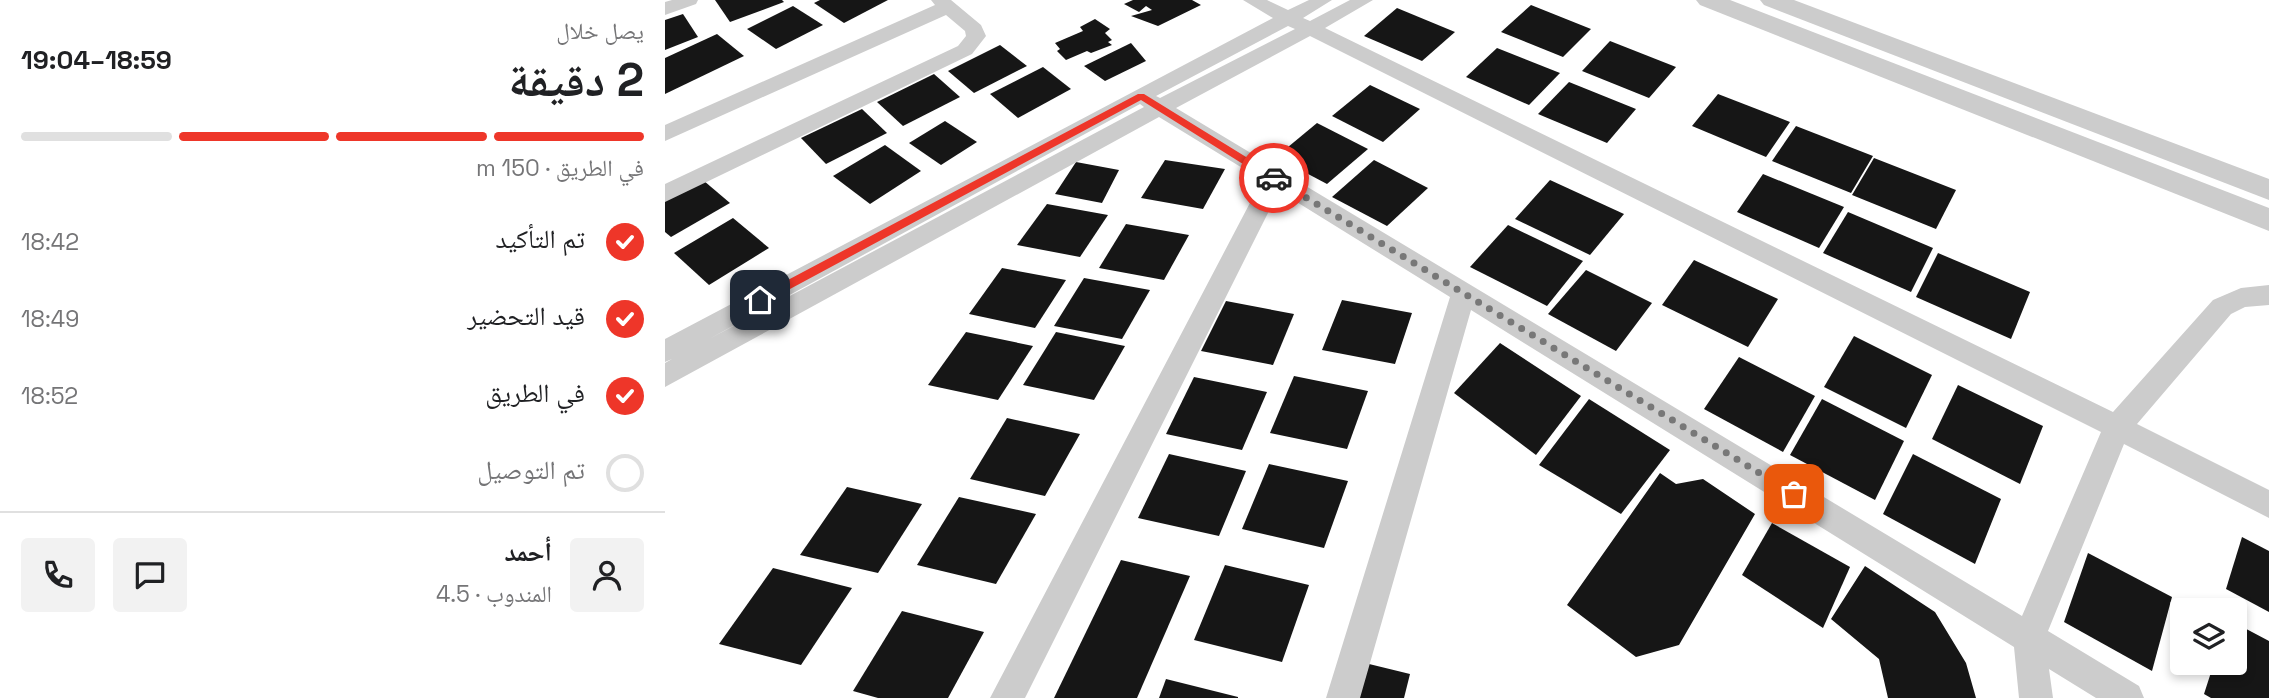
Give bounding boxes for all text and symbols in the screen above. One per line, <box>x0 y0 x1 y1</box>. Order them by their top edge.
text: يصل خلال <box>556 16 644 46</box>
text: 18:59–19:04 <box>21 43 172 77</box>
text: 2 دقيقة <box>508 51 644 109</box>
courier <box>1239 143 1309 213</box>
text: في الطريق · 150 m <box>476 153 644 183</box>
icon: car <box>1255 159 1293 197</box>
text: تم التأكيد <box>496 222 585 256</box>
icon: check <box>606 223 644 261</box>
text: 18:42 <box>21 227 79 257</box>
pin <box>730 270 790 330</box>
icon: home <box>741 281 779 319</box>
text: قيد التحضير <box>467 299 585 333</box>
icon: check <box>606 300 644 338</box>
text: 18:49 <box>21 304 79 334</box>
text: في الطريق <box>485 376 585 410</box>
icon: check <box>606 377 644 415</box>
text: 18:52 <box>21 381 78 411</box>
text: تم التوصيل <box>477 453 585 487</box>
pin <box>1764 464 1824 524</box>
icon: bag <box>1775 475 1813 513</box>
text: أحمد <box>504 535 552 569</box>
button: phone <box>21 538 95 612</box>
button: chat <box>113 538 187 612</box>
button: person <box>570 538 644 612</box>
text: المندوب · 4.5 <box>436 579 552 609</box>
map controls <box>2170 598 2247 675</box>
button: layers <box>2170 598 2247 675</box>

